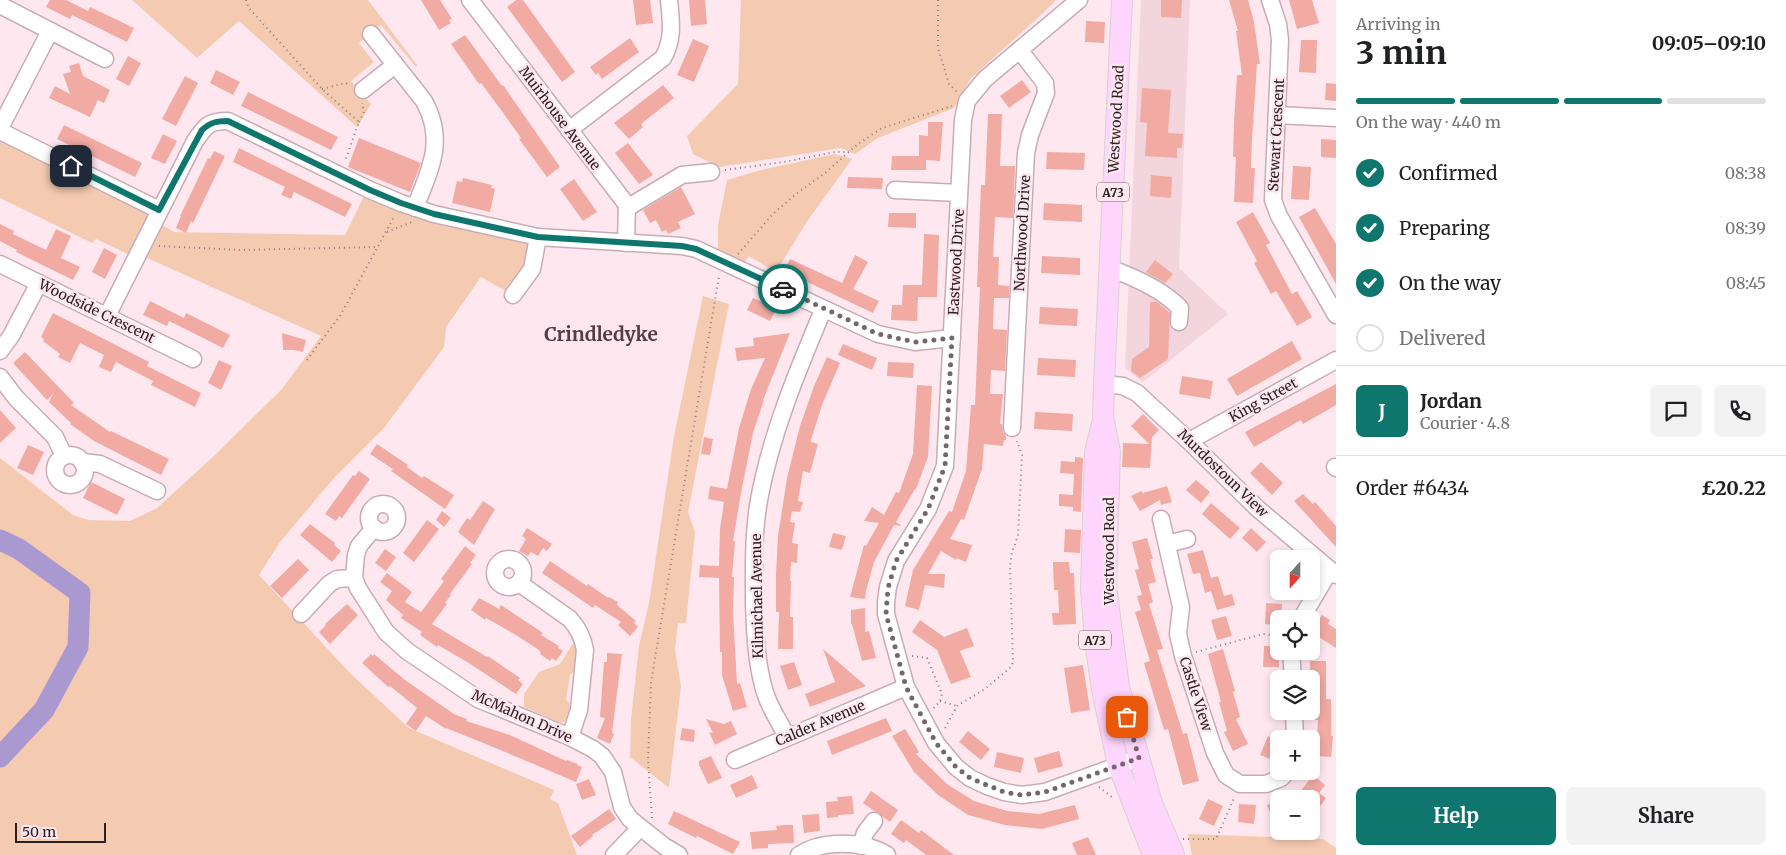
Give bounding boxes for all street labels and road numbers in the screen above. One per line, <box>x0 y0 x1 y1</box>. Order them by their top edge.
street label: Muirhouse Avenue <box>515 62 605 174</box>
street label: Westwood Road <box>1104 64 1128 174</box>
street label: Stewart Crescent <box>1264 77 1288 192</box>
street label: Northwood Drive <box>1010 174 1034 292</box>
road number: A73 <box>1097 182 1129 202</box>
street label: Eastwood Drive <box>944 208 968 316</box>
street label: Woodside Crescent <box>35 275 159 347</box>
street label: King Street <box>1226 374 1301 426</box>
street label: Murdostoun View <box>1174 425 1272 521</box>
street label: Westwood Road <box>1100 497 1118 606</box>
street label: Kilmichael Avenue <box>747 533 767 659</box>
road number: A73 <box>1079 630 1111 650</box>
street label: Castle View <box>1176 655 1217 734</box>
street label: McMahon Drive <box>469 686 575 746</box>
street label: Calder Avenue <box>772 696 868 750</box>

